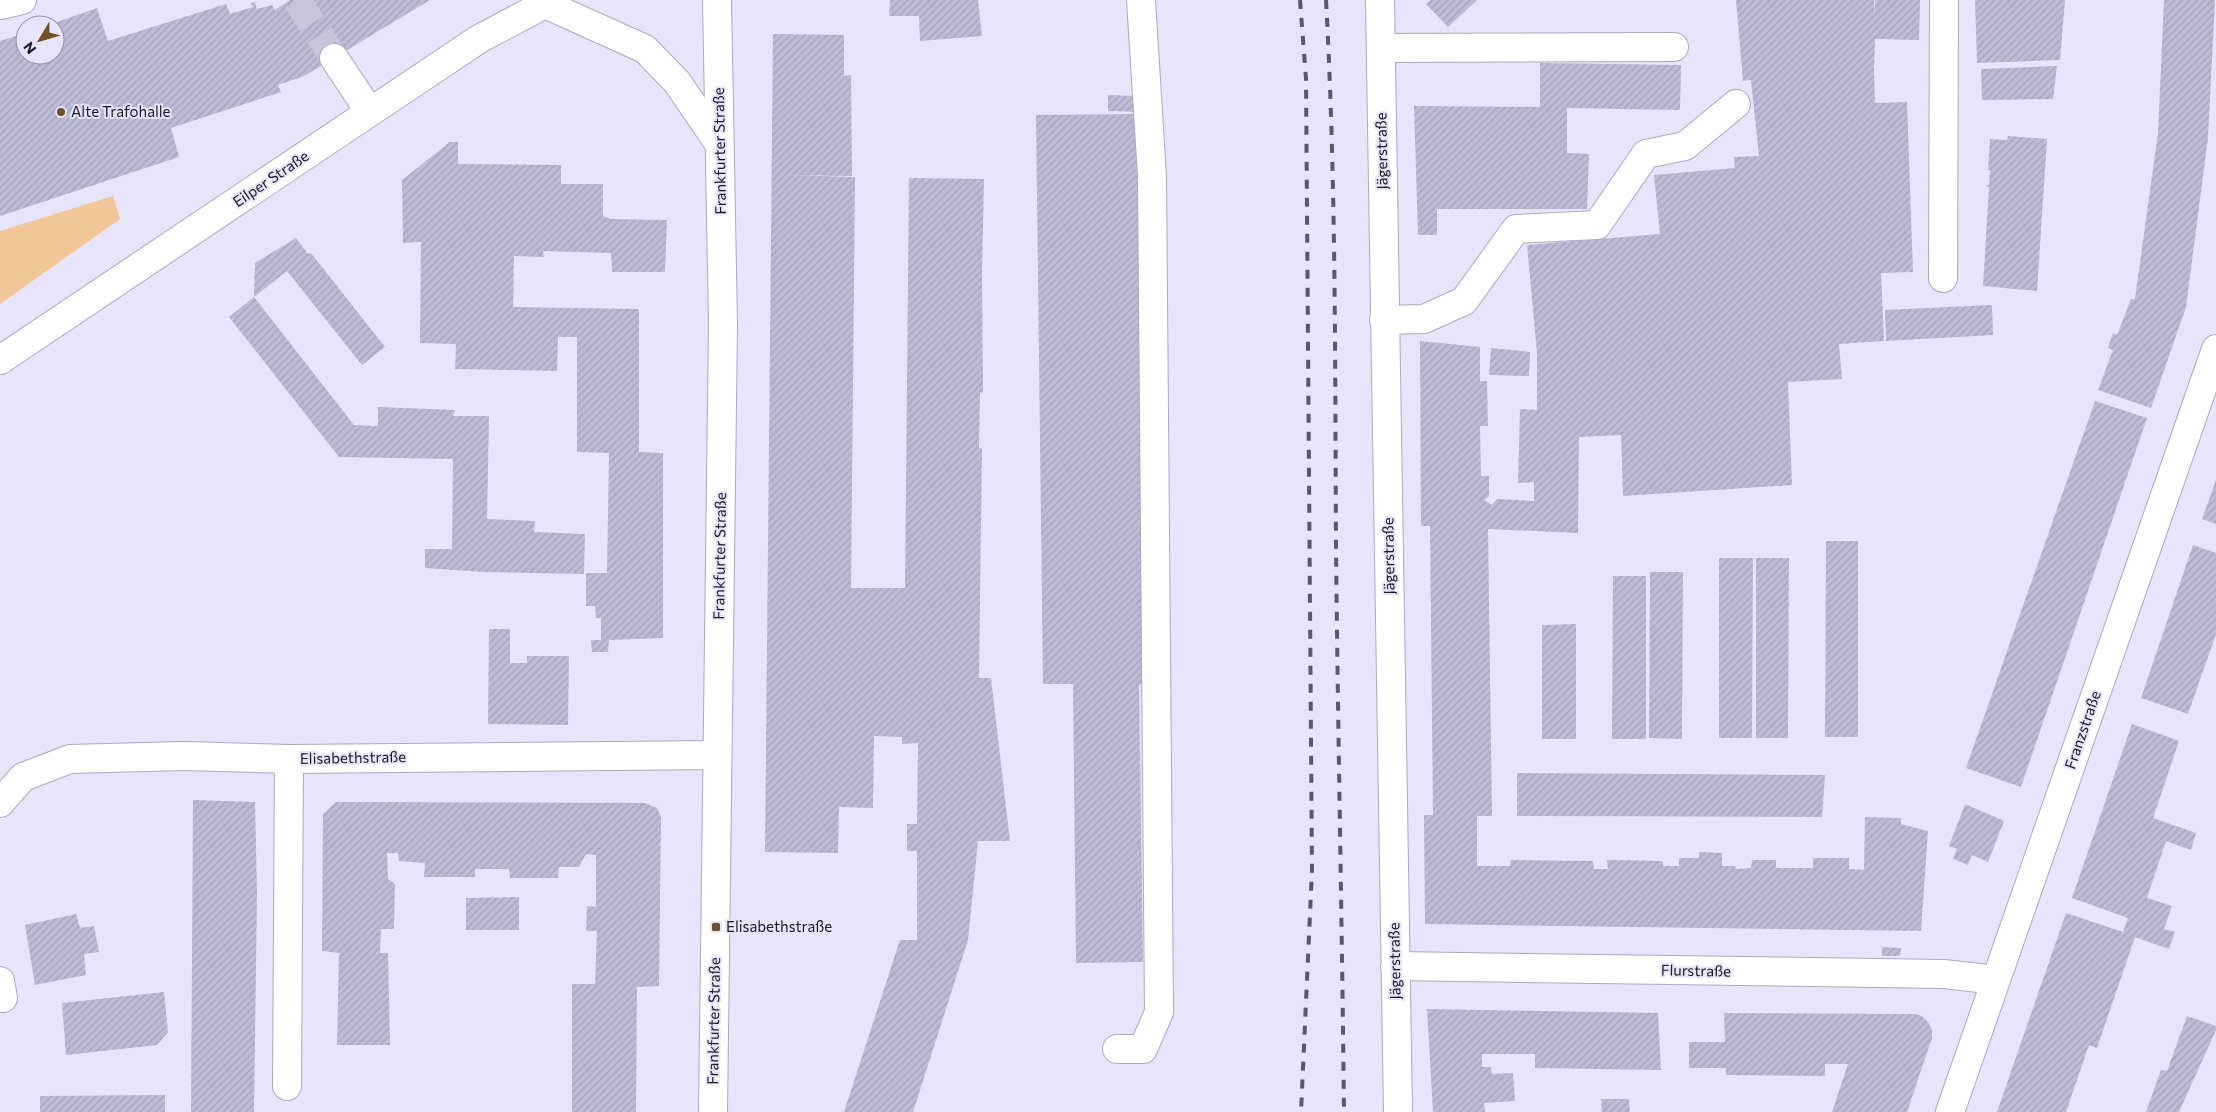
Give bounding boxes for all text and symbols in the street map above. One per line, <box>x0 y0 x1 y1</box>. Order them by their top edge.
north arrow <box>15 15 65 65</box>
text: N <box>19 39 39 58</box>
street label: Frankfurter Straße <box>709 87 729 215</box>
place label: Alte Trafohalle <box>71 102 171 120</box>
marker: Alte Trafohalle <box>55 106 67 118</box>
street label: Jägerstraße <box>1371 112 1391 190</box>
street label: Eilper Straße <box>229 146 312 210</box>
street label: Frankfurter Straße <box>709 492 729 620</box>
street label: Jägerstraße <box>1378 517 1398 595</box>
street label: Franzstraße <box>2060 688 2104 771</box>
street label: Elisabethstraße <box>300 747 406 767</box>
place label: Elisabethstraße <box>726 917 832 935</box>
marker: Elisabethstraße <box>710 921 722 933</box>
street label: Jägerstraße <box>1384 922 1404 1000</box>
street label: Frankfurter Straße <box>703 957 723 1085</box>
street label: Flurstraße <box>1661 960 1731 980</box>

